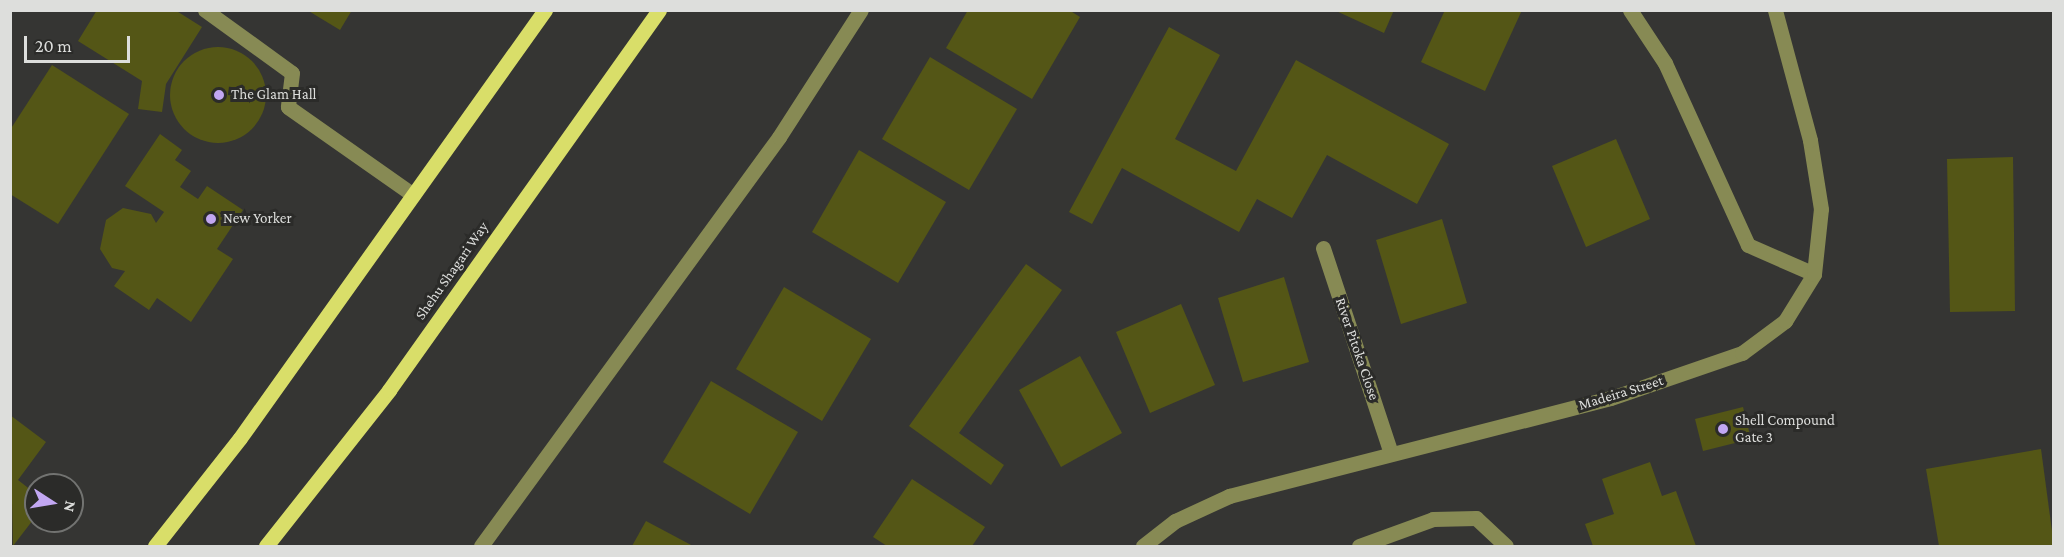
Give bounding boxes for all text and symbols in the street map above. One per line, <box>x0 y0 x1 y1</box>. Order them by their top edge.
scale bar <box>27 24 134 62</box>
text: 20 m <box>35 36 72 56</box>
place label: The Glam Hall <box>231 86 317 104</box>
marker: The Glam Hall <box>212 88 226 102</box>
place label: New Yorker <box>223 210 292 228</box>
marker: New Yorker <box>204 212 218 226</box>
street label: Shehu Shagari Way <box>411 219 493 323</box>
street label: River Pitoka Close <box>1331 295 1383 403</box>
street label: Madeira Street <box>1576 372 1666 414</box>
place label: Shell Compound Gate 3 <box>1735 411 1835 446</box>
marker: Shell Compound Gate 3 <box>1716 422 1730 436</box>
north arrow <box>24 473 84 533</box>
text: N <box>61 499 80 514</box>

